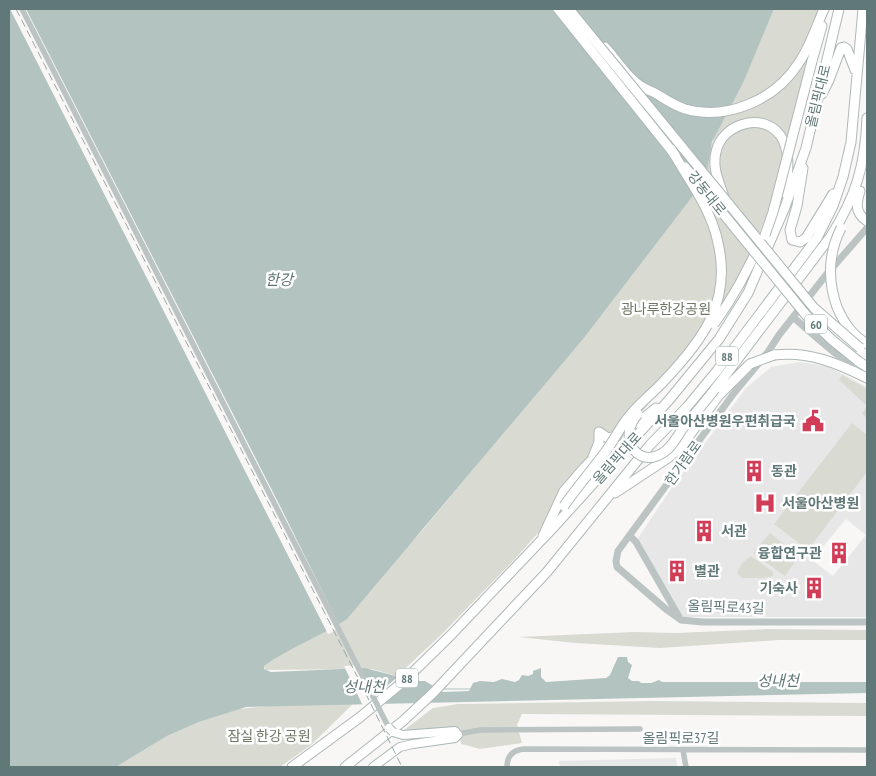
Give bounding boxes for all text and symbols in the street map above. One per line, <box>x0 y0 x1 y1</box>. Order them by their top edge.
street label: 올림픽대로 <box>801 62 835 129</box>
street label: 강동대로 <box>684 167 730 219</box>
water label: 한강 <box>265 270 295 289</box>
park label: 광나루한강공원 <box>621 300 711 318</box>
road number: 60 <box>805 314 827 334</box>
road number: 88 <box>716 346 738 366</box>
public building icon: 서울아산병원우편취급국 <box>800 408 826 434</box>
place label: 서울아산병원우편취급국 <box>654 412 796 430</box>
street label: 올림픽대로 <box>589 428 645 488</box>
street label: 한가람로 <box>661 437 705 489</box>
building icon: 동관 <box>741 458 767 484</box>
place label: 동관 <box>771 462 797 480</box>
hospital icon: 서울아산병원 <box>752 490 778 516</box>
place label: 서울아산병원 <box>782 494 859 512</box>
building icon: 서관 <box>691 518 717 544</box>
place label: 서관 <box>721 522 747 540</box>
building icon: 융합연구관 <box>826 540 852 566</box>
place label: 융합연구관 <box>758 544 822 562</box>
building icon: 별관 <box>664 558 690 584</box>
place label: 별관 <box>694 562 720 580</box>
building icon: 기숙사 <box>801 575 827 601</box>
place label: 기숙사 <box>759 579 798 597</box>
street label: 올림픽로43길 <box>687 597 765 617</box>
road number: 88 <box>396 668 418 688</box>
water label: 성내천 <box>757 671 801 690</box>
water label: 성내천 <box>343 677 387 696</box>
park label: 잠실 한강 공원 <box>227 727 311 745</box>
street label: 올림픽로37길 <box>643 729 720 747</box>

